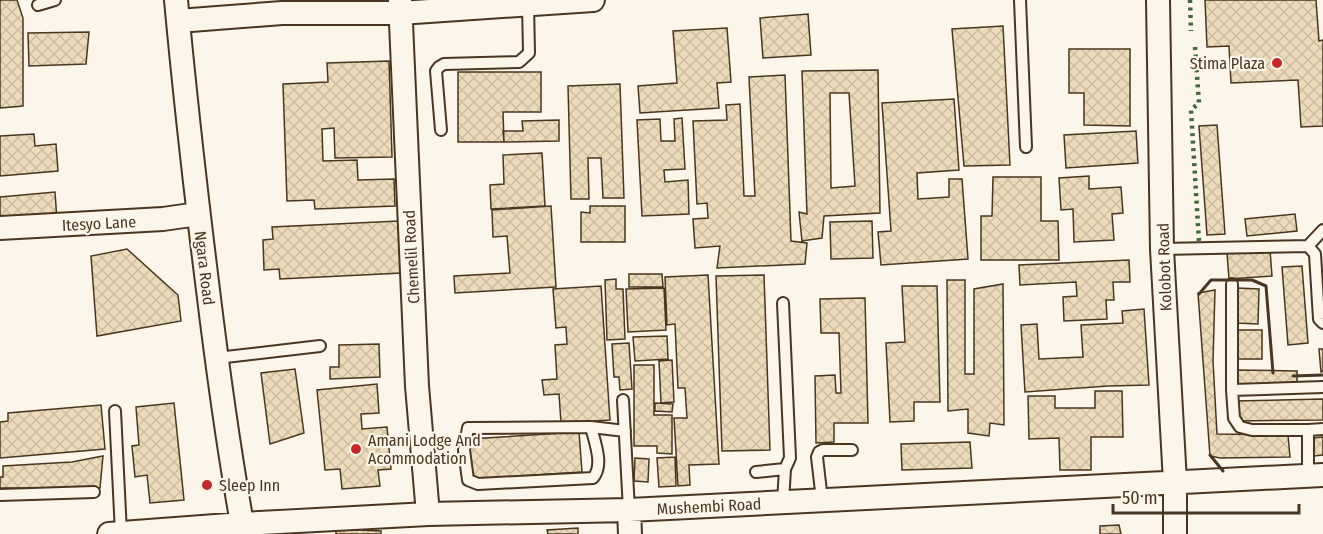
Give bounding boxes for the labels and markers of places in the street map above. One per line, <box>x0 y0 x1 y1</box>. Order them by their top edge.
place label: Stima Plaza <box>1190 54 1265 73</box>
marker: Stima Plaza <box>1270 56 1284 70</box>
place label: Amani Lodge And Acommodation <box>368 431 481 468</box>
marker: Amani Lodge And Acommodation <box>349 442 363 456</box>
place label: Sleep Inn <box>219 476 280 495</box>
marker: Sleep Inn <box>200 478 214 492</box>

